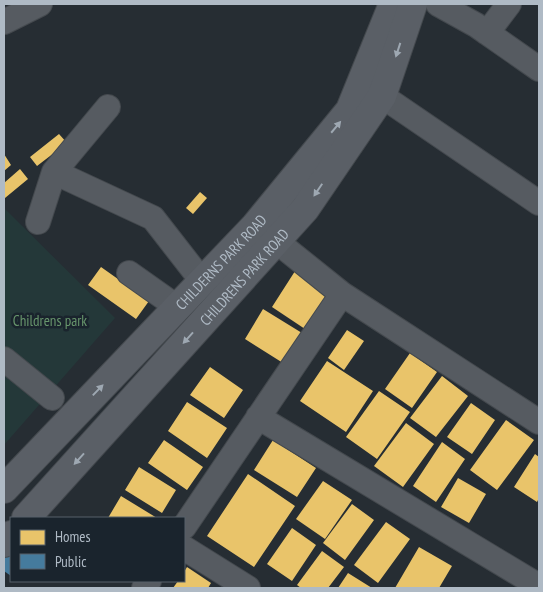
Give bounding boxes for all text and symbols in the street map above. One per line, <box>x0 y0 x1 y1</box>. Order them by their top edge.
one-way arrow <box>394 43 402 58</box>
one-way arrow <box>330 121 341 134</box>
one-way arrow <box>313 183 323 197</box>
street label: CHILDERNS PARK ROAD <box>171 210 270 313</box>
street label: CHILDRENS PARK ROAD <box>195 224 293 329</box>
park label: Childrens park <box>13 311 87 330</box>
one-way arrow <box>182 332 194 344</box>
one-way arrow <box>92 385 104 397</box>
one-way arrow <box>73 453 85 465</box>
legend <box>10 517 185 582</box>
text: Homes <box>55 527 91 546</box>
text: Public <box>55 552 87 571</box>

